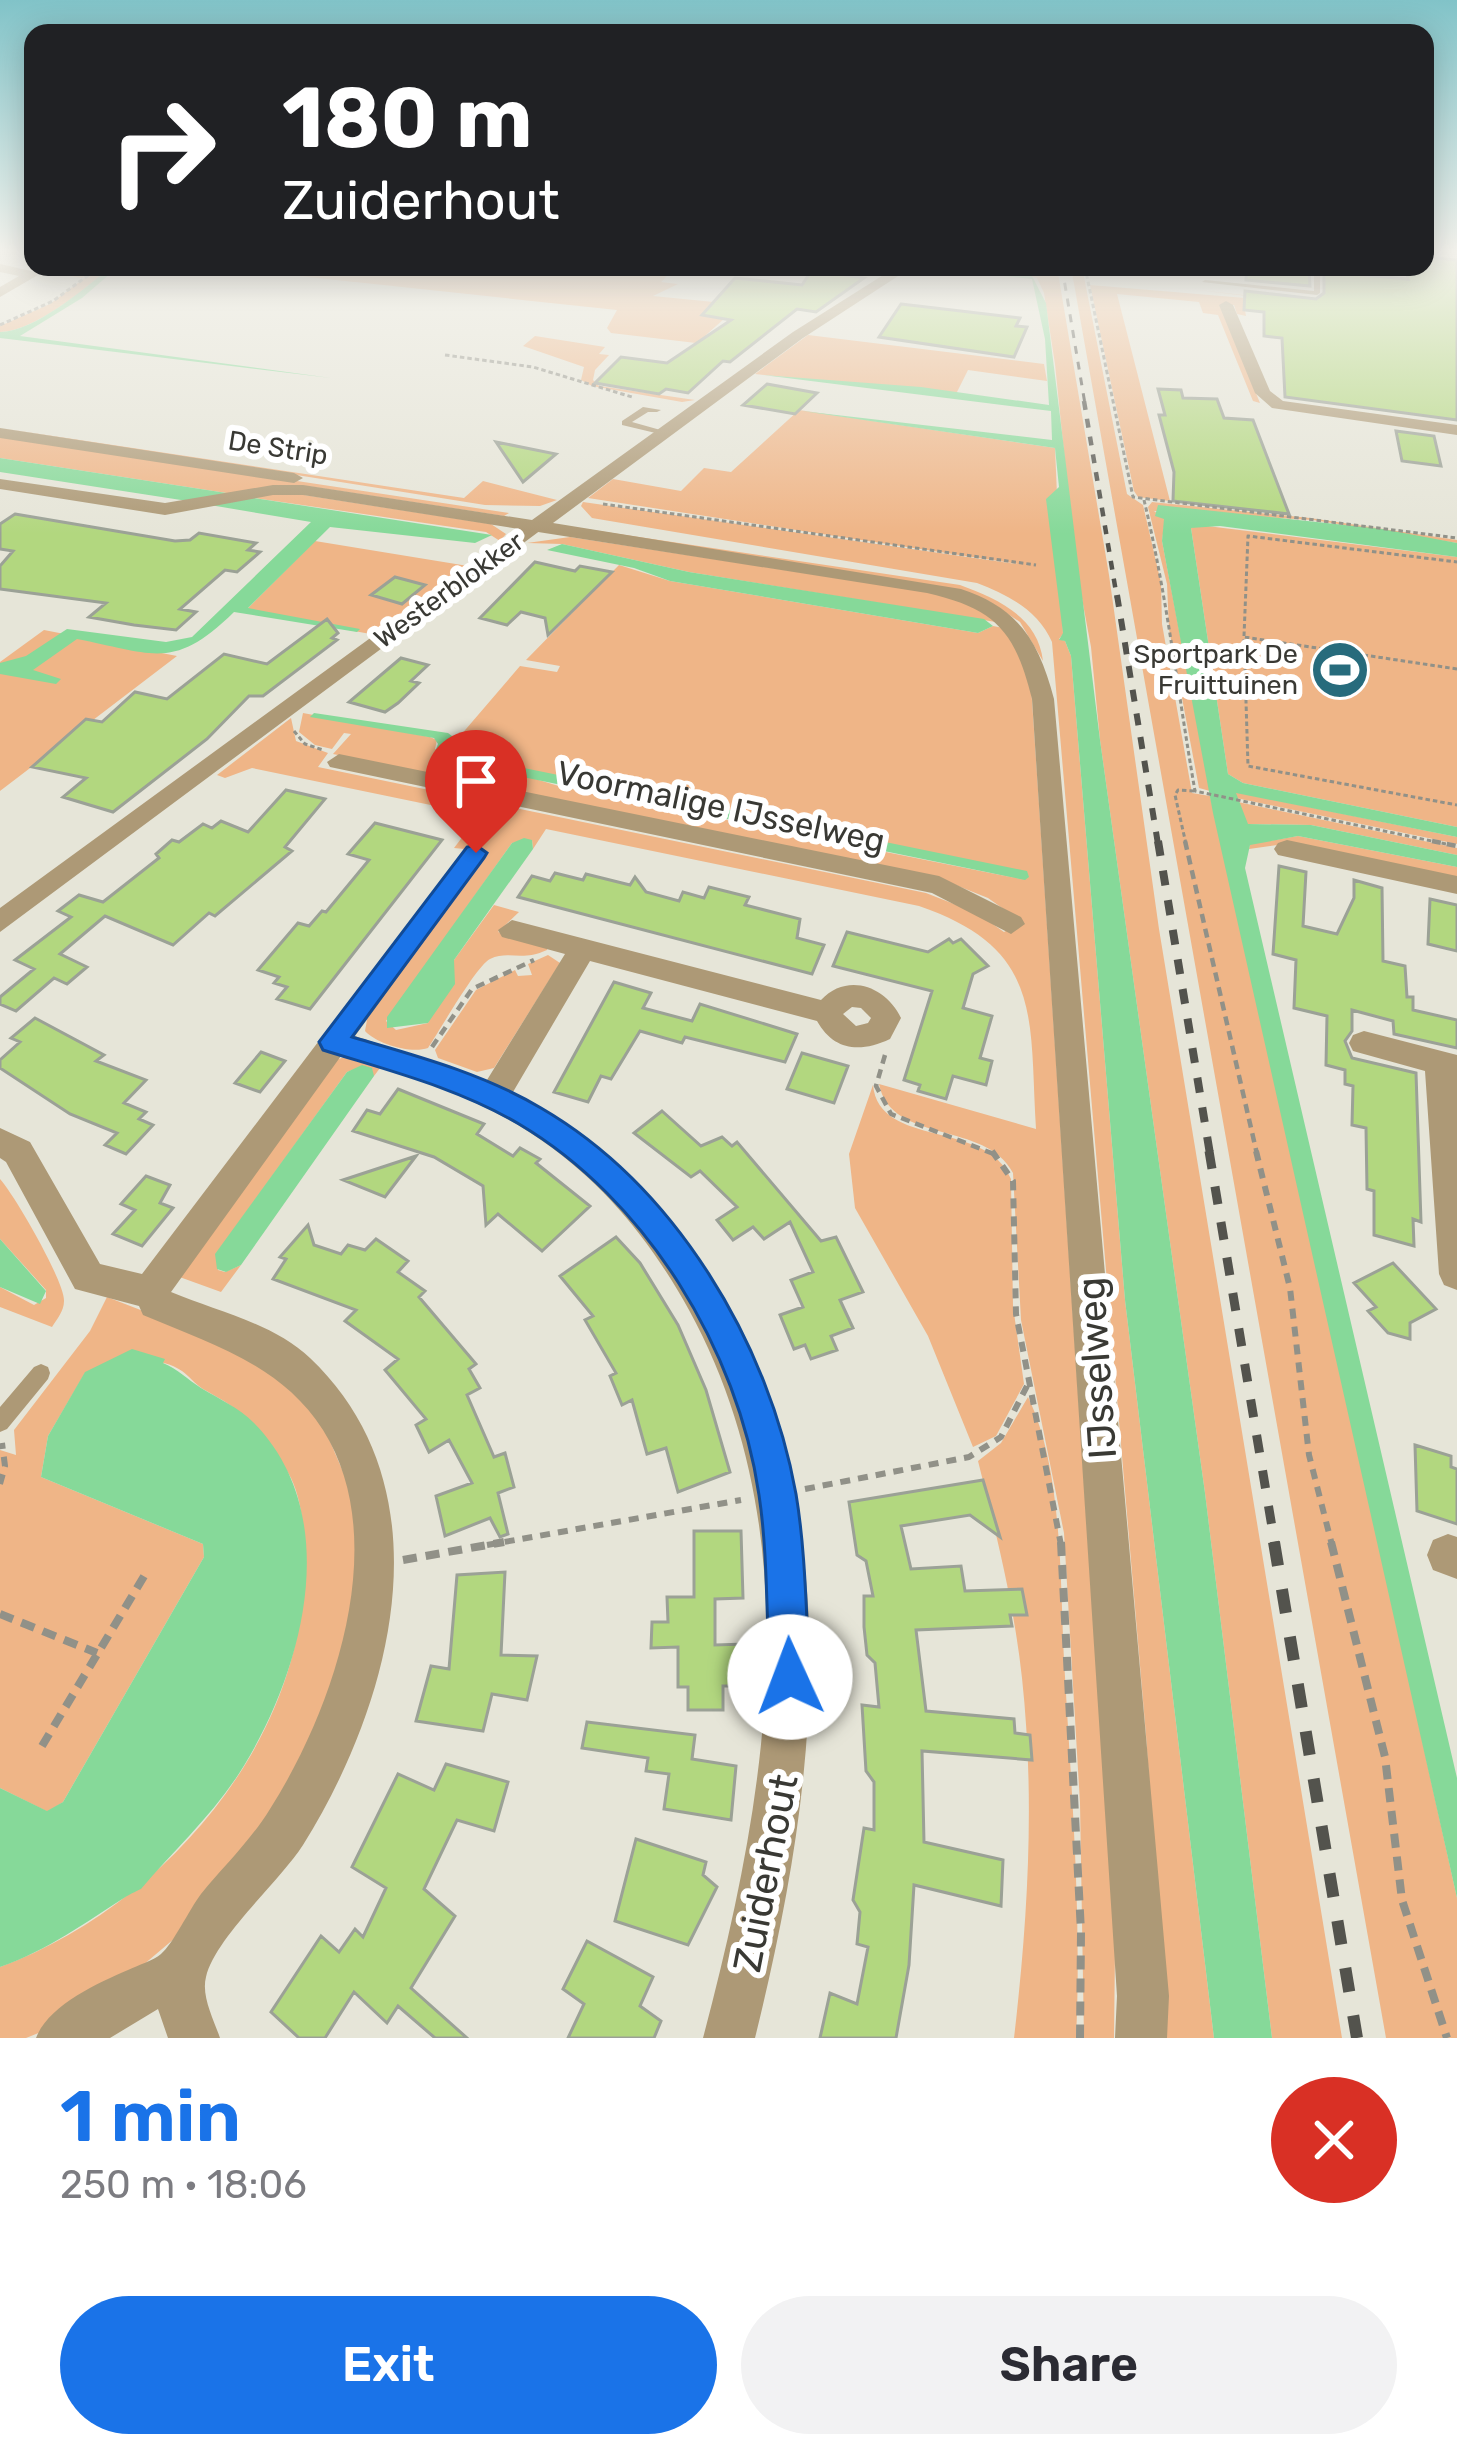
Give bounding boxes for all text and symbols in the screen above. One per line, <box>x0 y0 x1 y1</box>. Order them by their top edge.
text: 180 m <box>282 68 533 168</box>
icon: right <box>84 72 240 228</box>
text: Zuiderhout <box>282 169 560 233</box>
street label: De Strip <box>226 424 330 472</box>
street label: Westerblokker <box>368 525 530 655</box>
place label: Sportpark De Fruittuinen <box>1134 638 1298 701</box>
sports icon: Sportpark De Fruittuinen <box>1309 639 1371 701</box>
pin <box>425 730 527 853</box>
icon: arrive <box>443 748 509 814</box>
street label: Voormalige IJsselweg <box>553 753 888 860</box>
street label: IJsselweg <box>1068 1275 1126 1460</box>
position arrow <box>727 1614 853 1740</box>
street label: Zuiderhout <box>724 1770 808 1976</box>
text: 1 min <box>60 2074 241 2159</box>
button: close <box>1271 2077 1397 2203</box>
text: 250 m · 18:06 <box>60 2162 307 2208</box>
button: Exit <box>60 2296 717 2434</box>
button: Share <box>741 2296 1397 2434</box>

